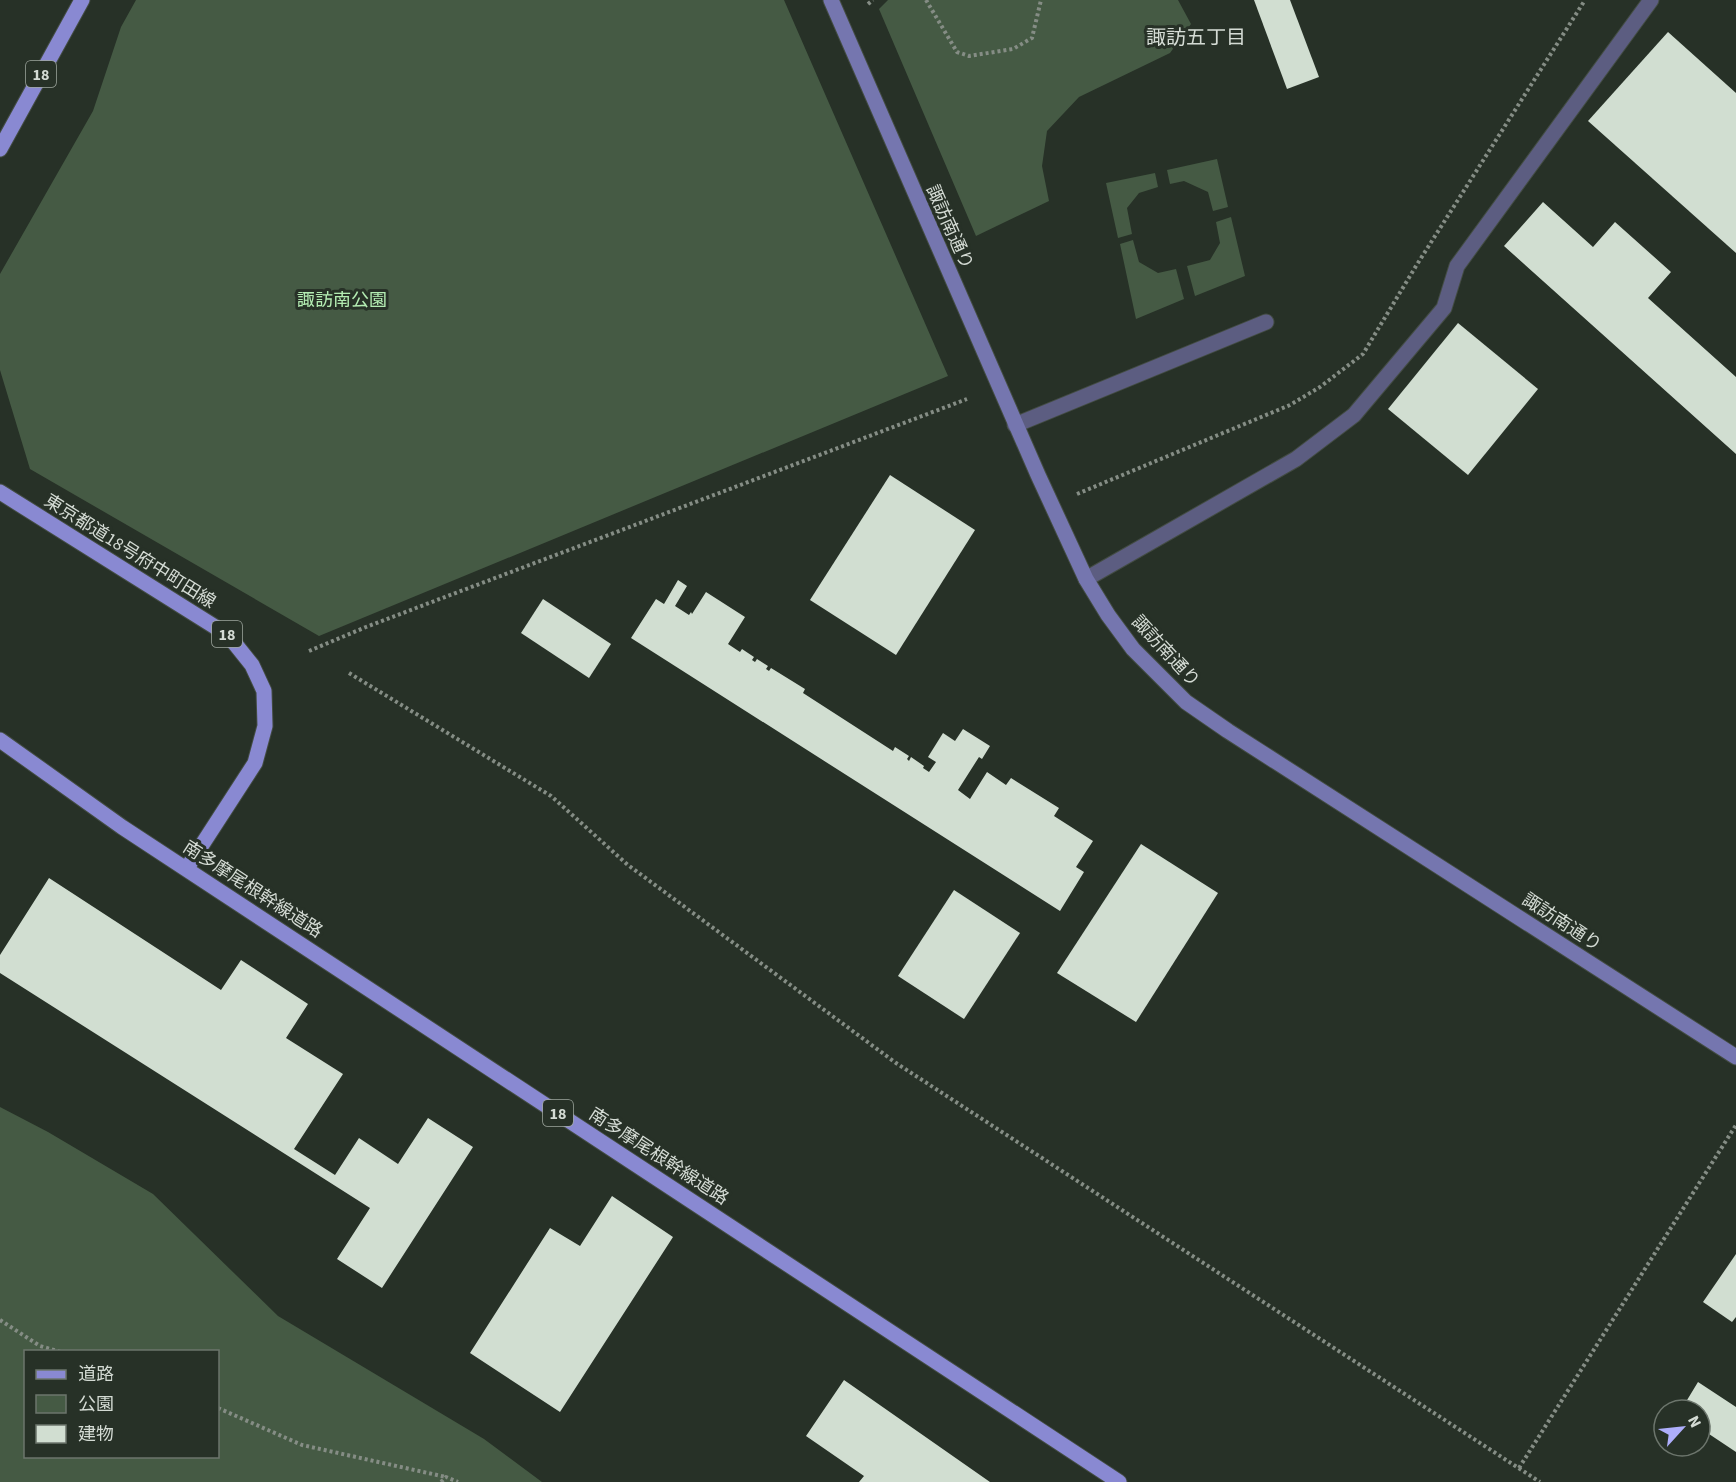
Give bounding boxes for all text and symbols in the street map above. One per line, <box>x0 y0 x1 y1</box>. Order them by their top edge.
district label: 諏訪五丁目 <box>1146 24 1246 52</box>
road number: 18 <box>26 61 56 87</box>
street label: 諏訪南通り <box>920 181 979 273</box>
park label: 諏訪南公園 <box>297 288 387 313</box>
street label: 東京都道18号府中町田線 <box>39 488 220 614</box>
street label: 諏訪南通り <box>1126 610 1205 693</box>
road number: 18 <box>212 621 242 647</box>
street label: 南多摩尾根幹線道路 <box>178 835 327 944</box>
street label: 諏訪南通り <box>1517 887 1606 957</box>
road number: 18 <box>543 1100 573 1126</box>
street label: 南多摩尾根幹線道路 <box>584 1102 733 1211</box>
legend <box>24 1350 219 1458</box>
text: 道路 <box>78 1362 114 1387</box>
text: 公園 <box>78 1392 114 1417</box>
north arrow <box>1652 1398 1712 1458</box>
text: N <box>1682 1412 1707 1431</box>
text: 建物 <box>78 1422 114 1447</box>

